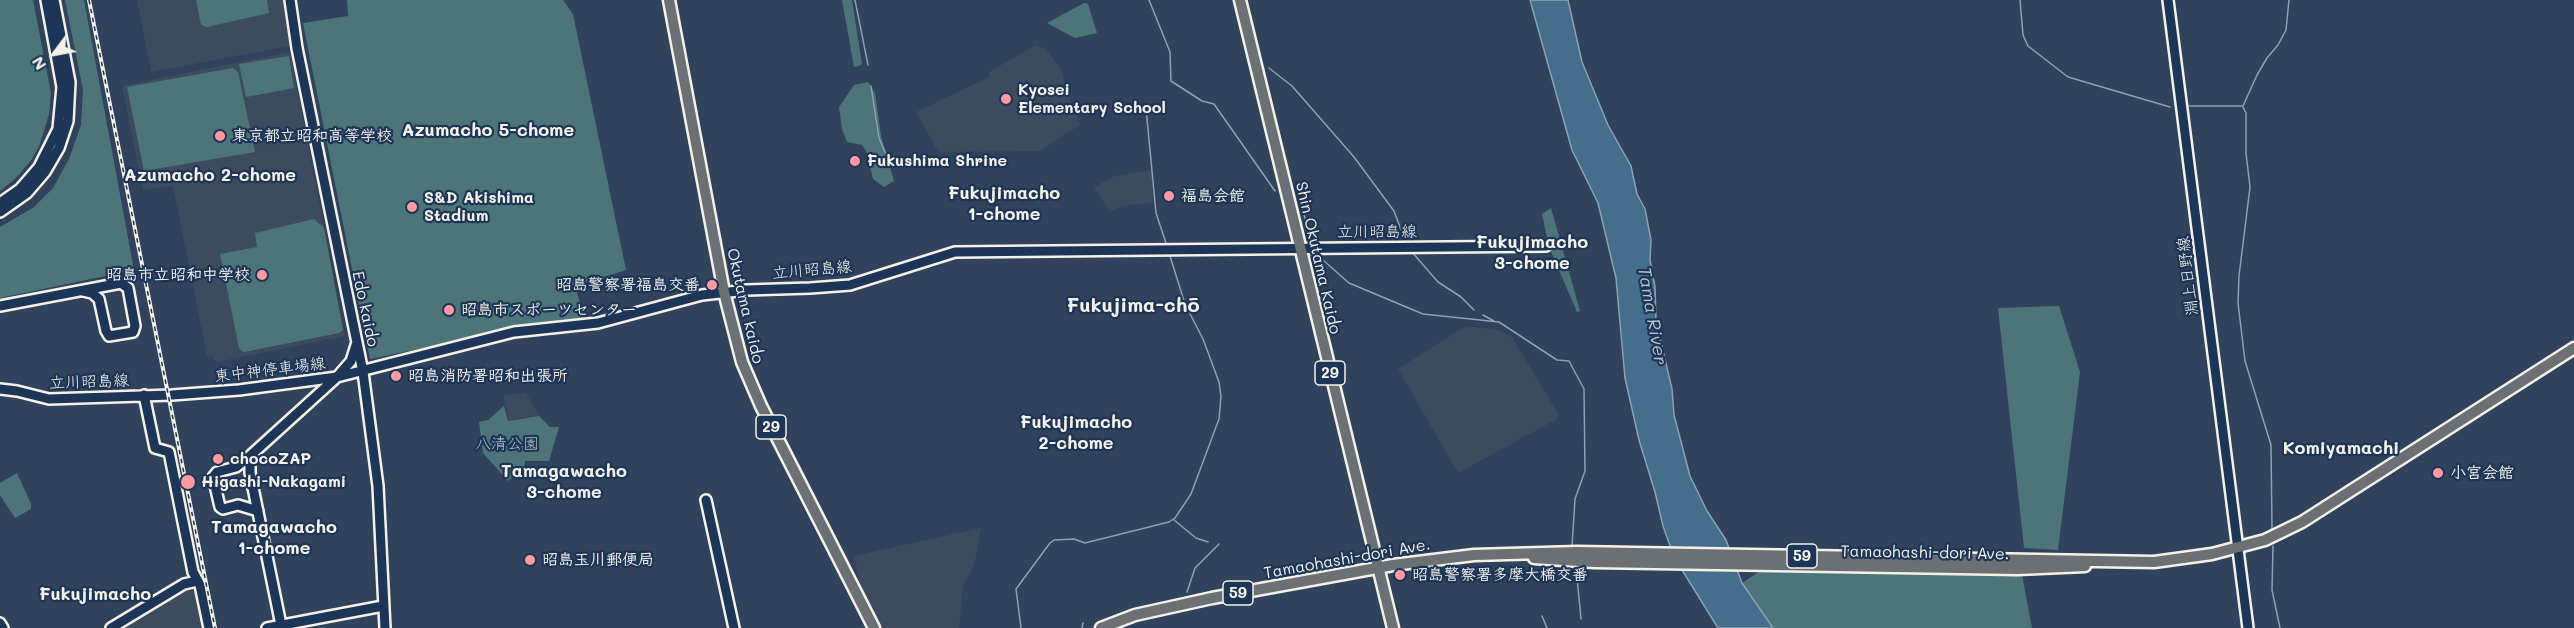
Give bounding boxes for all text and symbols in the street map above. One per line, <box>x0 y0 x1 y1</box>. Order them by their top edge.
north arrow <box>24 24 84 84</box>
text: N <box>26 53 50 75</box>
place label: Kyosei Elementary School <box>1018 80 1166 118</box>
marker: Kyosei Elementary School <box>999 92 1013 106</box>
district label: Azumacho 5-chome <box>402 119 574 141</box>
place label: 東京都立昭和高等学校 <box>232 126 392 146</box>
marker: 東京都立昭和高等学校 <box>213 129 227 143</box>
place label: Fukushima Shrine <box>867 151 1007 171</box>
marker: Fukushima Shrine <box>848 154 862 168</box>
district label: Azumacho 2-chome <box>124 164 296 186</box>
street label: Shin Okutama Kaido <box>1291 180 1345 336</box>
district label: Fukujimacho 1-chome <box>948 182 1060 224</box>
place label: 福島会館 <box>1181 186 1245 206</box>
place label: S&D Akishima Stadium <box>424 188 534 226</box>
marker: 福島会館 <box>1162 189 1176 203</box>
marker: S&D Akishima Stadium <box>405 200 419 214</box>
street label: 立川昭島線 <box>1337 222 1417 242</box>
district label: Fukujimacho 3-chome <box>1476 231 1588 274</box>
street label: 淵上日野線 <box>2174 235 2202 317</box>
street label: Okutama kaido <box>722 246 768 366</box>
street label: 立川昭島線 <box>771 257 853 283</box>
place label: 昭島市立昭和中学校 <box>106 265 250 285</box>
water label: Tama River <box>1633 265 1671 367</box>
marker: 昭島市立昭和中学校 <box>255 268 269 282</box>
street label: Edo kaido <box>348 269 382 349</box>
place label: 昭島警察署福島交番 <box>556 275 700 295</box>
marker: 昭島警察署福島交番 <box>705 278 719 292</box>
district label: Fukujima-chō <box>1066 294 1200 318</box>
place label: 昭島市スポーツセンター <box>461 300 637 320</box>
marker: 昭島市スポーツセンター <box>442 303 456 317</box>
street label: 東中神停車場線 <box>213 354 327 386</box>
road number: 29 <box>1315 361 1345 385</box>
place label: 昭島消防署昭和出張所 <box>408 366 568 386</box>
marker: 昭島消防署昭和出張所 <box>389 369 403 383</box>
street label: 立川昭島線 <box>49 371 129 393</box>
district label: Fukujimacho 2-chome <box>1020 411 1132 454</box>
road number: 29 <box>756 415 786 439</box>
park label: 八清公園 <box>475 434 539 454</box>
district label: Komiyamachi <box>2283 437 2399 459</box>
place label: chocoZAP <box>230 449 311 469</box>
marker: chocoZAP <box>211 452 225 466</box>
district label: Tamagawacho 3-chome <box>501 460 627 502</box>
place label: 小宮会館 <box>2450 463 2514 483</box>
marker: 小宮会館 <box>2431 466 2445 480</box>
place label: Higashi-Nakagami <box>201 472 346 492</box>
marker: Higashi-Nakagami <box>179 473 197 491</box>
district label: Tamagawacho 1-chome <box>211 516 337 558</box>
street label: Tamaohashi-dori Ave. <box>1262 535 1432 583</box>
street label: Tamaohashi-dori Ave. <box>1840 542 2010 564</box>
road number: 59 <box>1787 544 1817 568</box>
place label: 昭島玉川郵便局 <box>542 550 654 570</box>
marker: 昭島玉川郵便局 <box>523 553 537 567</box>
place label: 昭島警察署多摩大橋交番 <box>1412 565 1588 585</box>
marker: 昭島警察署多摩大橋交番 <box>1393 568 1407 582</box>
road number: 59 <box>1223 581 1253 605</box>
district label: Fukujimacho <box>39 583 151 605</box>

